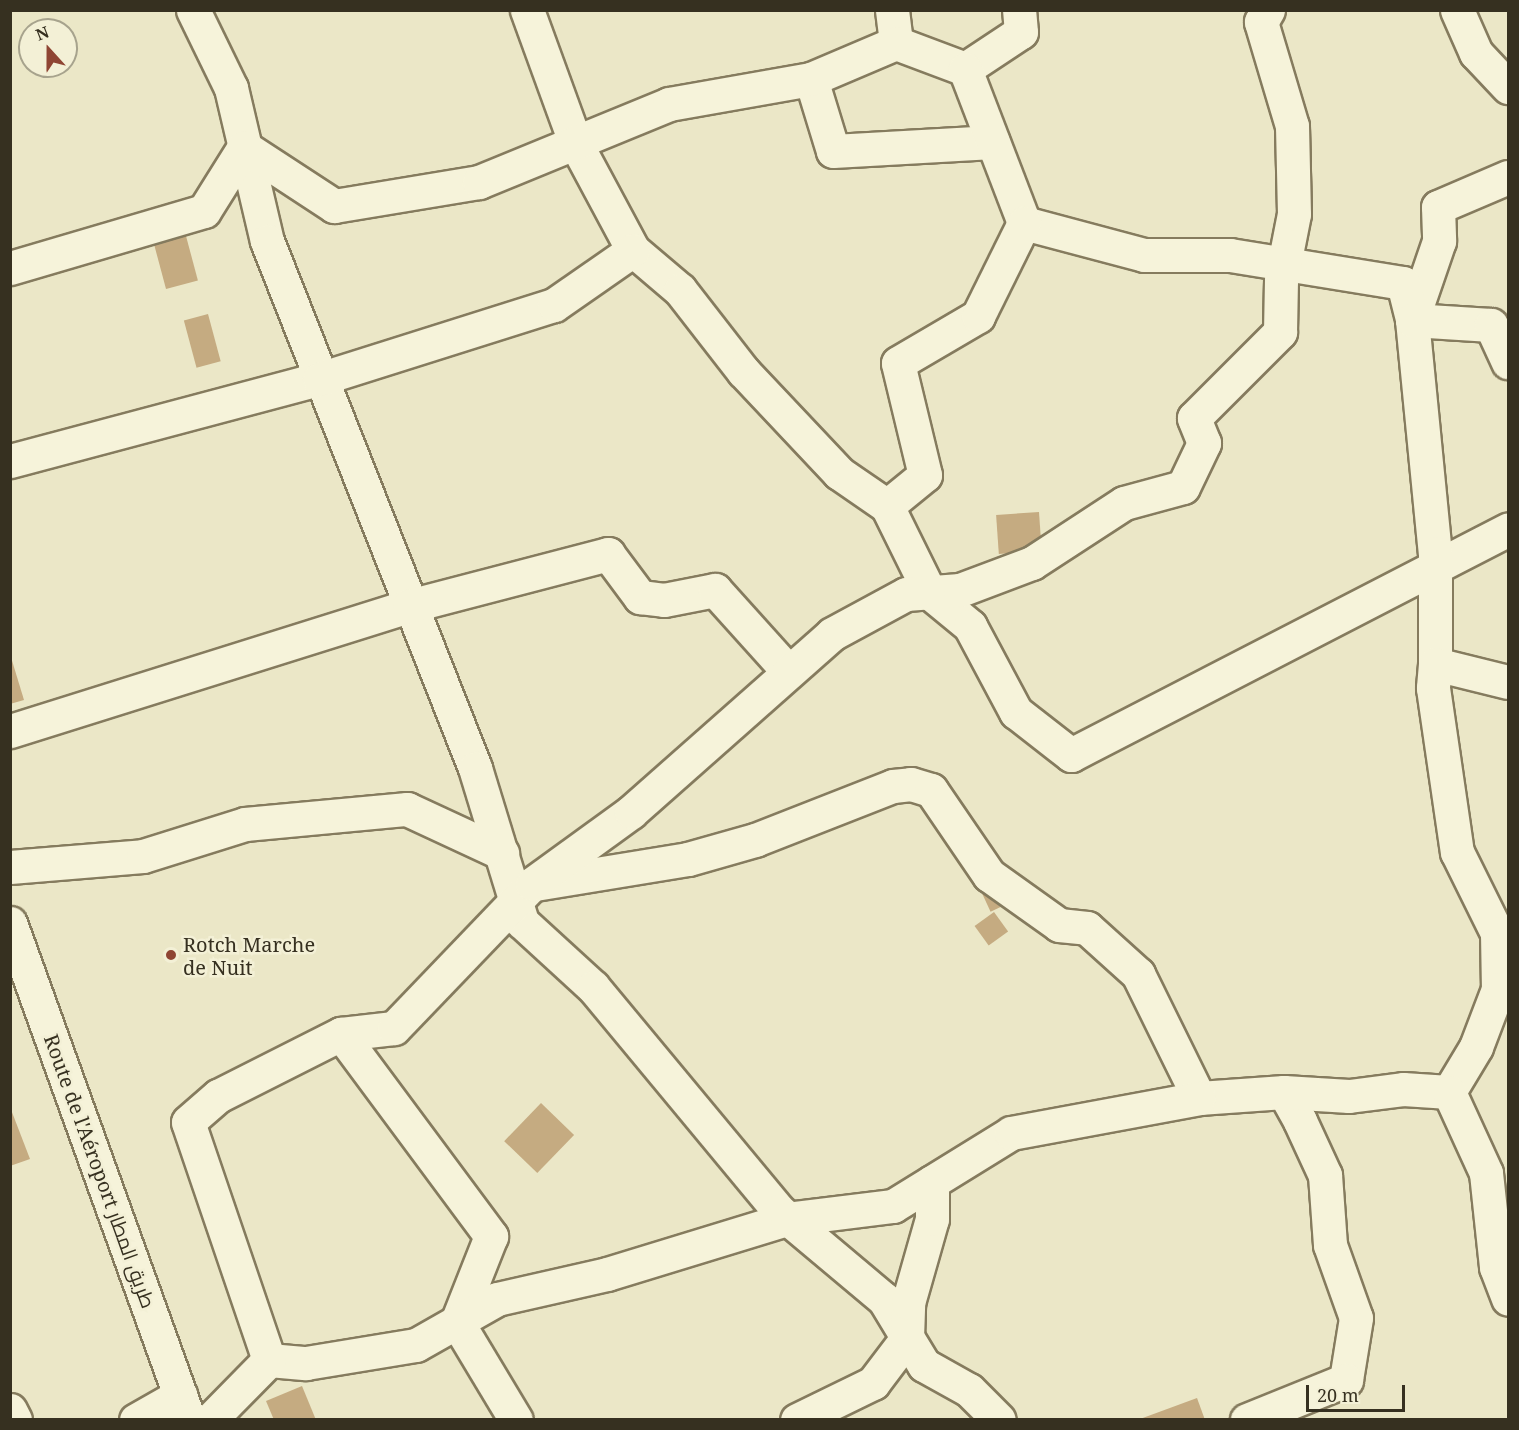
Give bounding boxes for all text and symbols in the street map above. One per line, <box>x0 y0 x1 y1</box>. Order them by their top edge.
north arrow <box>18 18 78 78</box>
text: N <box>32 21 52 46</box>
place label: Rotch Marche de Nuit <box>183 932 315 979</box>
marker: Rotch Marche de Nuit <box>164 948 178 962</box>
street label: Route de l'Aéroport طريق المطار <box>39 1031 161 1311</box>
scale bar <box>1309 1373 1408 1411</box>
text: 20 m <box>1317 1383 1359 1407</box>

